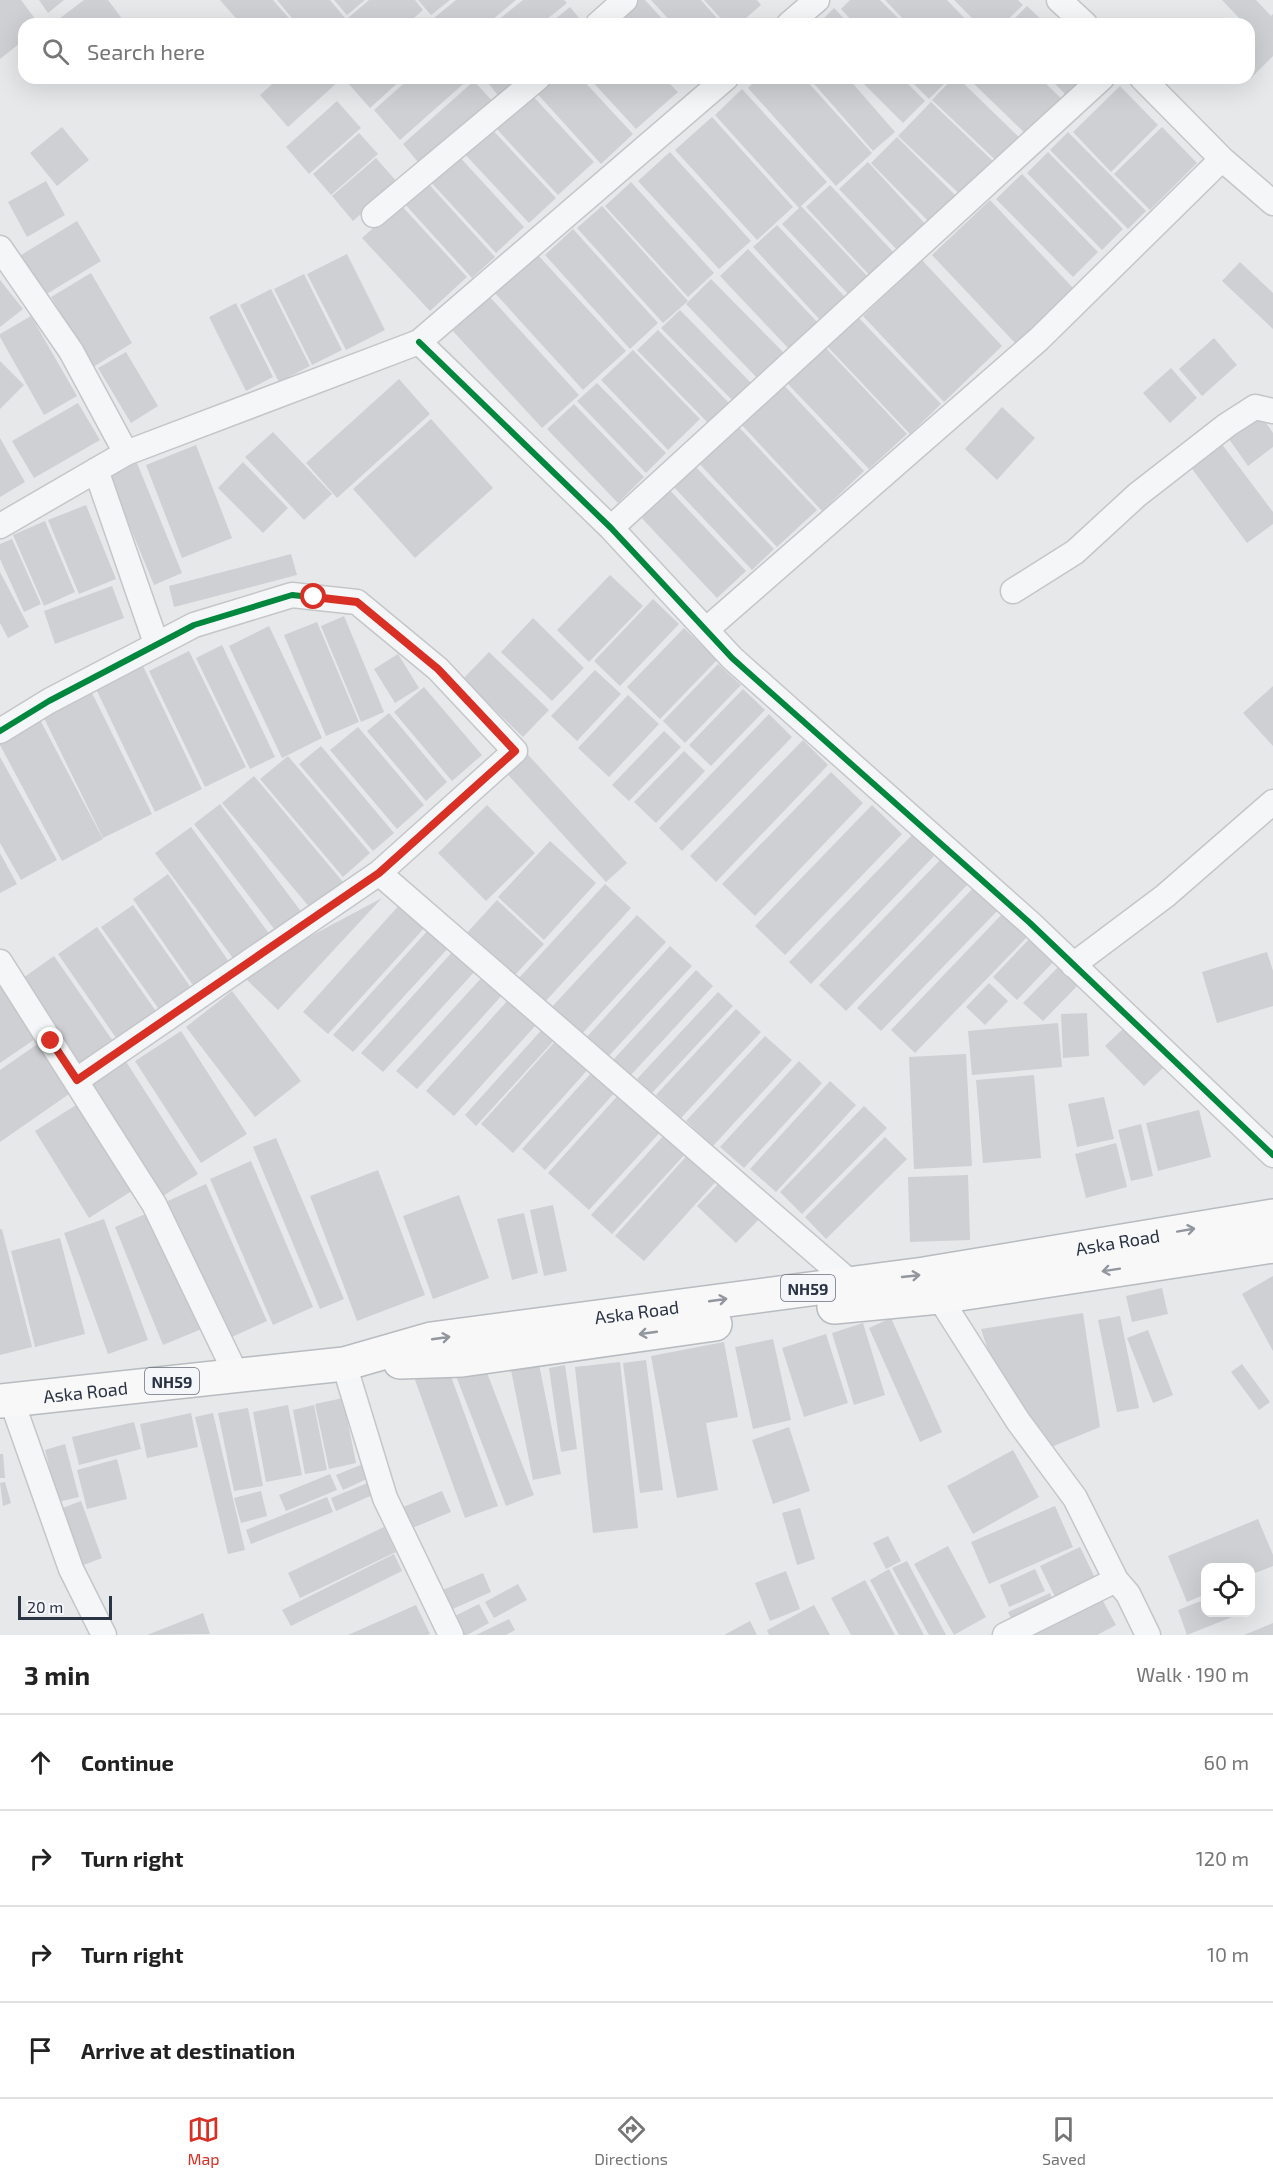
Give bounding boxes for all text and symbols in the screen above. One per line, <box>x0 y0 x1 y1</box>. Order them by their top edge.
search box <box>18 18 1255 84</box>
icon: search <box>39 35 72 68</box>
text: Search here <box>87 38 205 64</box>
route start <box>300 583 326 609</box>
route end <box>37 1027 63 1053</box>
street label: Aska Road <box>1074 1224 1161 1260</box>
one-way arrow <box>1176 1224 1196 1235</box>
one-way arrow <box>1102 1265 1122 1276</box>
one-way arrow <box>901 1270 920 1281</box>
road number: NH59 <box>781 1275 835 1301</box>
street label: Aska Road <box>593 1295 680 1328</box>
one-way arrow <box>707 1295 727 1306</box>
one-way arrow <box>638 1328 658 1339</box>
one-way arrow <box>431 1332 450 1343</box>
road number: NH59 <box>145 1368 199 1394</box>
street label: Aska Road <box>42 1376 129 1407</box>
map controls <box>1201 1563 1255 1617</box>
button: locate <box>1201 1563 1255 1617</box>
scale bar <box>18 1593 112 1620</box>
text: 20 m <box>27 1597 63 1616</box>
text: 3 min <box>24 1659 90 1690</box>
text: Walk · 190 m <box>1136 1662 1249 1686</box>
icon: ahead <box>24 1746 57 1779</box>
text: Continue <box>81 1749 174 1775</box>
text: 60 m <box>1204 1750 1249 1774</box>
icon: right <box>24 1842 57 1875</box>
text: Turn right <box>81 1845 183 1871</box>
text: 120 m <box>1196 1846 1249 1870</box>
icon: right <box>24 1938 57 1971</box>
text: Turn right <box>81 1941 183 1967</box>
text: 10 m <box>1207 1942 1249 1966</box>
icon: arrive <box>24 2034 57 2067</box>
text: Arrive at destination <box>81 2037 295 2063</box>
tab: Map <box>187 2113 220 2168</box>
tab: Directions <box>594 2113 668 2168</box>
tab: Saved <box>1042 2113 1086 2168</box>

